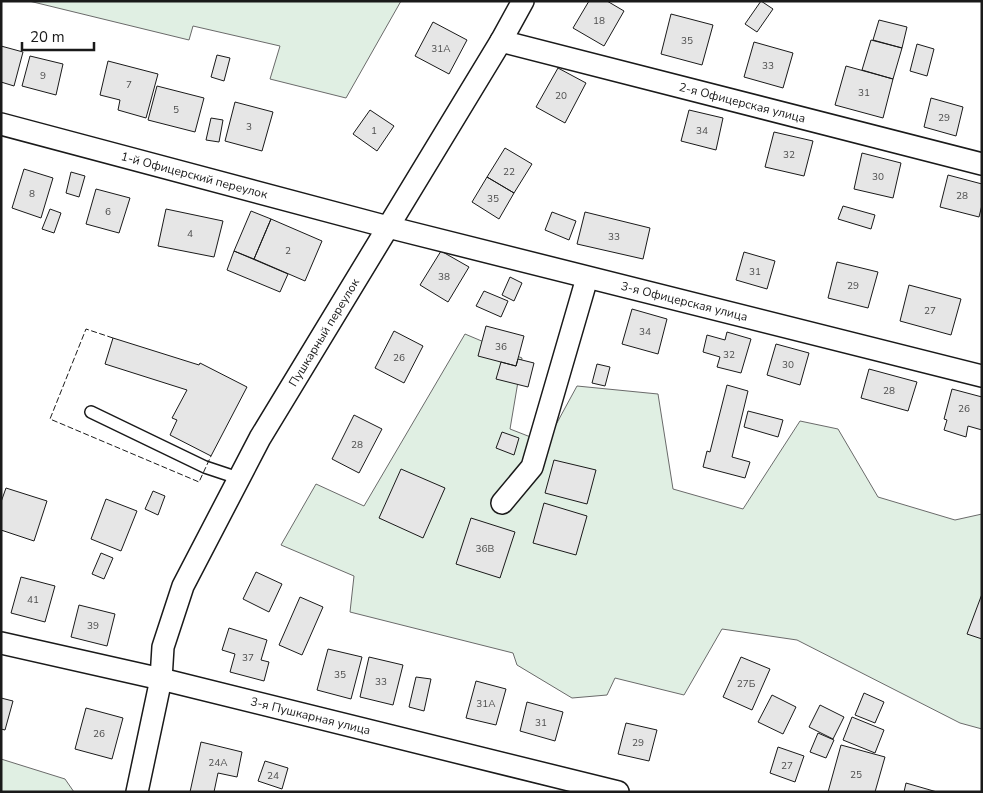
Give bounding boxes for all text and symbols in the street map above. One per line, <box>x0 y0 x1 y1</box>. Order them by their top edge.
house number: 18 <box>593 14 605 28</box>
scale bar <box>22 20 95 52</box>
text: 20 m <box>30 27 65 47</box>
house number: 35 <box>681 34 693 48</box>
house number: 31А <box>431 42 451 56</box>
house number: 33 <box>762 59 774 73</box>
house number: 9 <box>40 69 46 83</box>
house number: 7 <box>126 78 132 92</box>
street label: 2-я Офицерская улица <box>677 79 807 127</box>
house number: 31 <box>858 86 870 100</box>
house number: 20 <box>555 89 567 103</box>
house number: 5 <box>173 103 179 117</box>
house number: 29 <box>938 111 950 125</box>
house number: 3 <box>246 120 252 134</box>
house number: 1 <box>371 124 377 138</box>
house number: 34 <box>696 124 708 138</box>
street label: 1-й Офицерский переулок <box>119 148 270 203</box>
house number: 32 <box>783 148 795 162</box>
house number: 22 <box>503 165 515 179</box>
house number: 30 <box>872 170 884 184</box>
house number: 8 <box>29 187 35 201</box>
house number: 28 <box>956 189 968 203</box>
house number: 35 <box>487 192 499 206</box>
house number: 6 <box>105 205 111 219</box>
house number: 4 <box>187 227 193 241</box>
house number: 33 <box>608 230 620 244</box>
house number: 2 <box>285 244 291 258</box>
house number: 31 <box>749 265 761 279</box>
house number: 38 <box>438 270 450 284</box>
street label: Пушкарный переулок <box>285 275 363 390</box>
street label: 3-я Офицерская улица <box>619 278 749 325</box>
house number: 29 <box>847 279 859 293</box>
house number: 27 <box>924 304 936 318</box>
house number: 34 <box>639 325 651 339</box>
house number: 36 <box>495 340 507 354</box>
house number: 32 <box>723 348 735 362</box>
house number: 26 <box>393 351 405 365</box>
house number: 30 <box>782 358 794 372</box>
house number: 28 <box>883 384 895 398</box>
house number: 26 <box>958 402 970 416</box>
house number: 28 <box>351 438 363 452</box>
house number: 36В <box>476 542 495 556</box>
house number: 41 <box>27 593 39 607</box>
house number: 39 <box>87 619 99 633</box>
house number: 37 <box>242 651 254 665</box>
house number: 35 <box>334 668 346 682</box>
house number: 33 <box>375 675 387 689</box>
house number: 27Б <box>737 677 756 691</box>
street label: 3-я Пушкарная улица <box>249 693 372 739</box>
house number: 31А <box>476 697 496 711</box>
house number: 31 <box>535 716 547 730</box>
house number: 26 <box>93 727 105 741</box>
house number: 29 <box>632 736 644 750</box>
house number: 24А <box>208 756 228 770</box>
house number: 27 <box>781 759 793 773</box>
house number: 25 <box>850 768 862 782</box>
house number: 24 <box>267 769 279 783</box>

